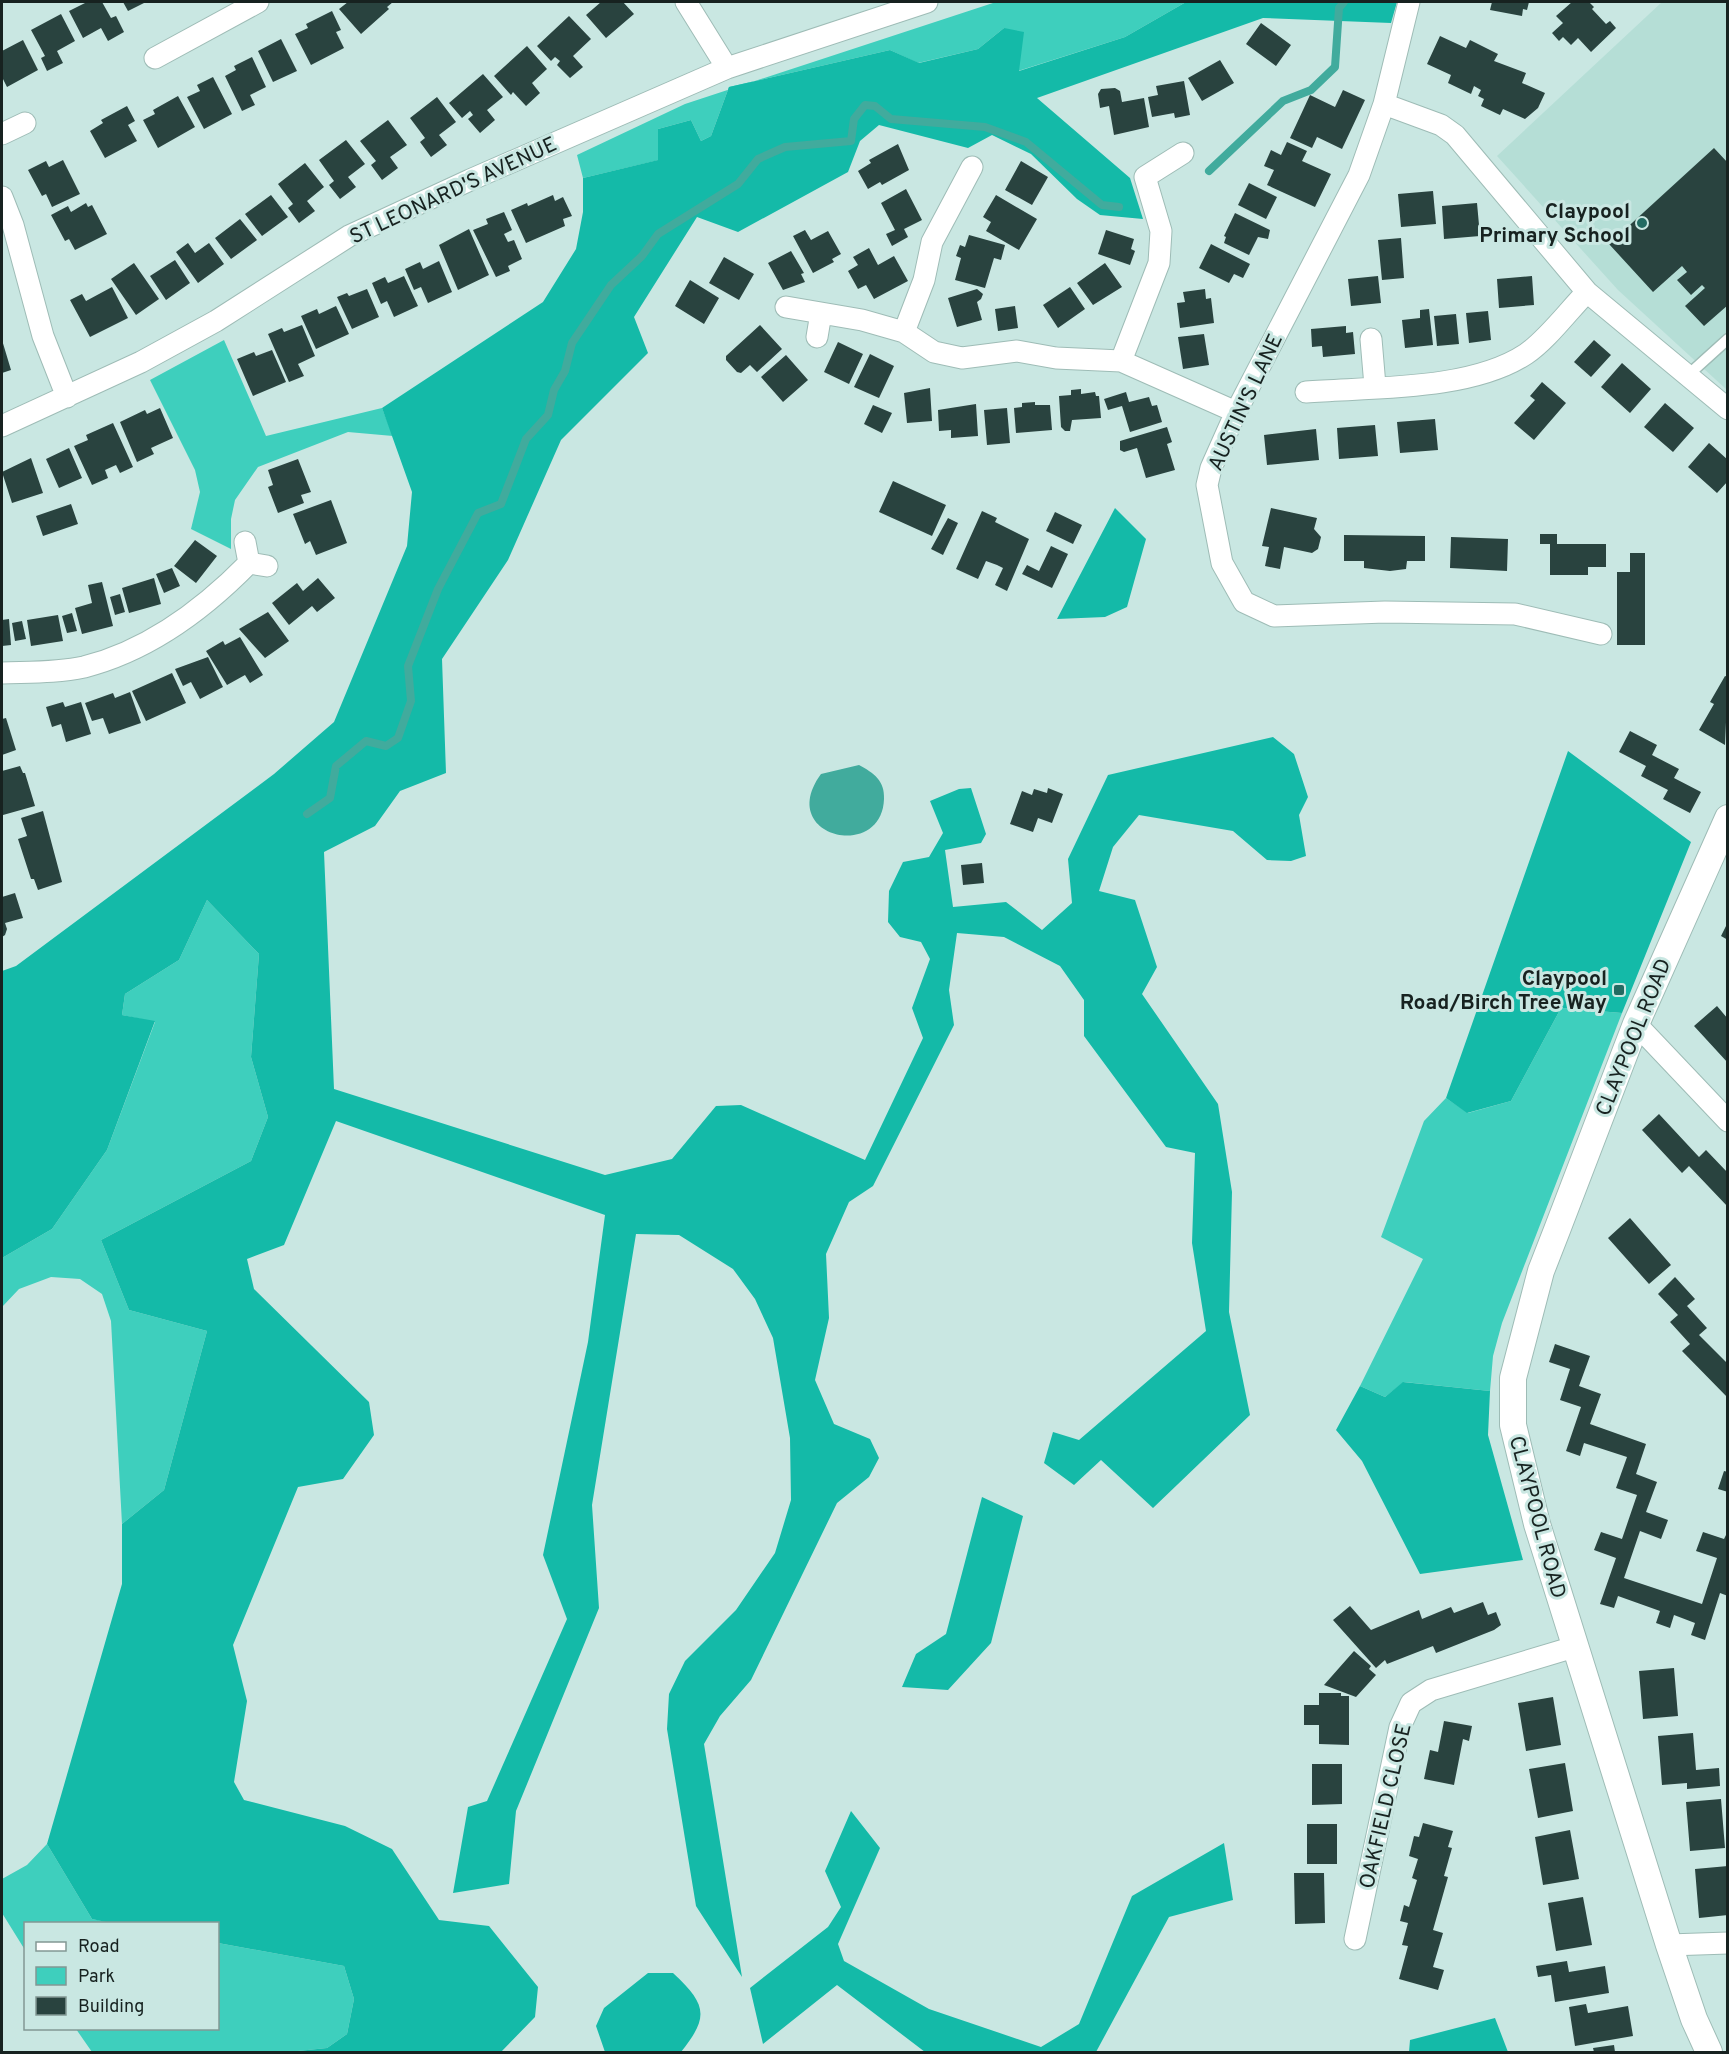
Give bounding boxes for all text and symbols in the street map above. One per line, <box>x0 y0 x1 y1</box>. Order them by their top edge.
street label: ST LEONARD'S AVENUE <box>346 131 562 251</box>
place label: Claypool Primary School <box>1479 199 1630 250</box>
marker: Claypool Primary School <box>1635 216 1649 230</box>
street label: AUSTIN'S LANE <box>1203 330 1290 476</box>
street label: CLAYPOOL ROAD <box>1591 955 1678 1120</box>
place label: Claypool Road/Birch Tree Way <box>1400 966 1607 1017</box>
marker: Claypool Road/Birch Tree Way <box>1612 983 1626 997</box>
street label: CLAYPOOL ROAD <box>1502 1433 1571 1602</box>
street label: OAKFIELD CLOSE <box>1354 1721 1419 1892</box>
legend <box>24 1922 219 2030</box>
text: Road <box>78 1936 120 1959</box>
text: Park <box>78 1966 115 1989</box>
text: Building <box>78 1996 144 2019</box>

